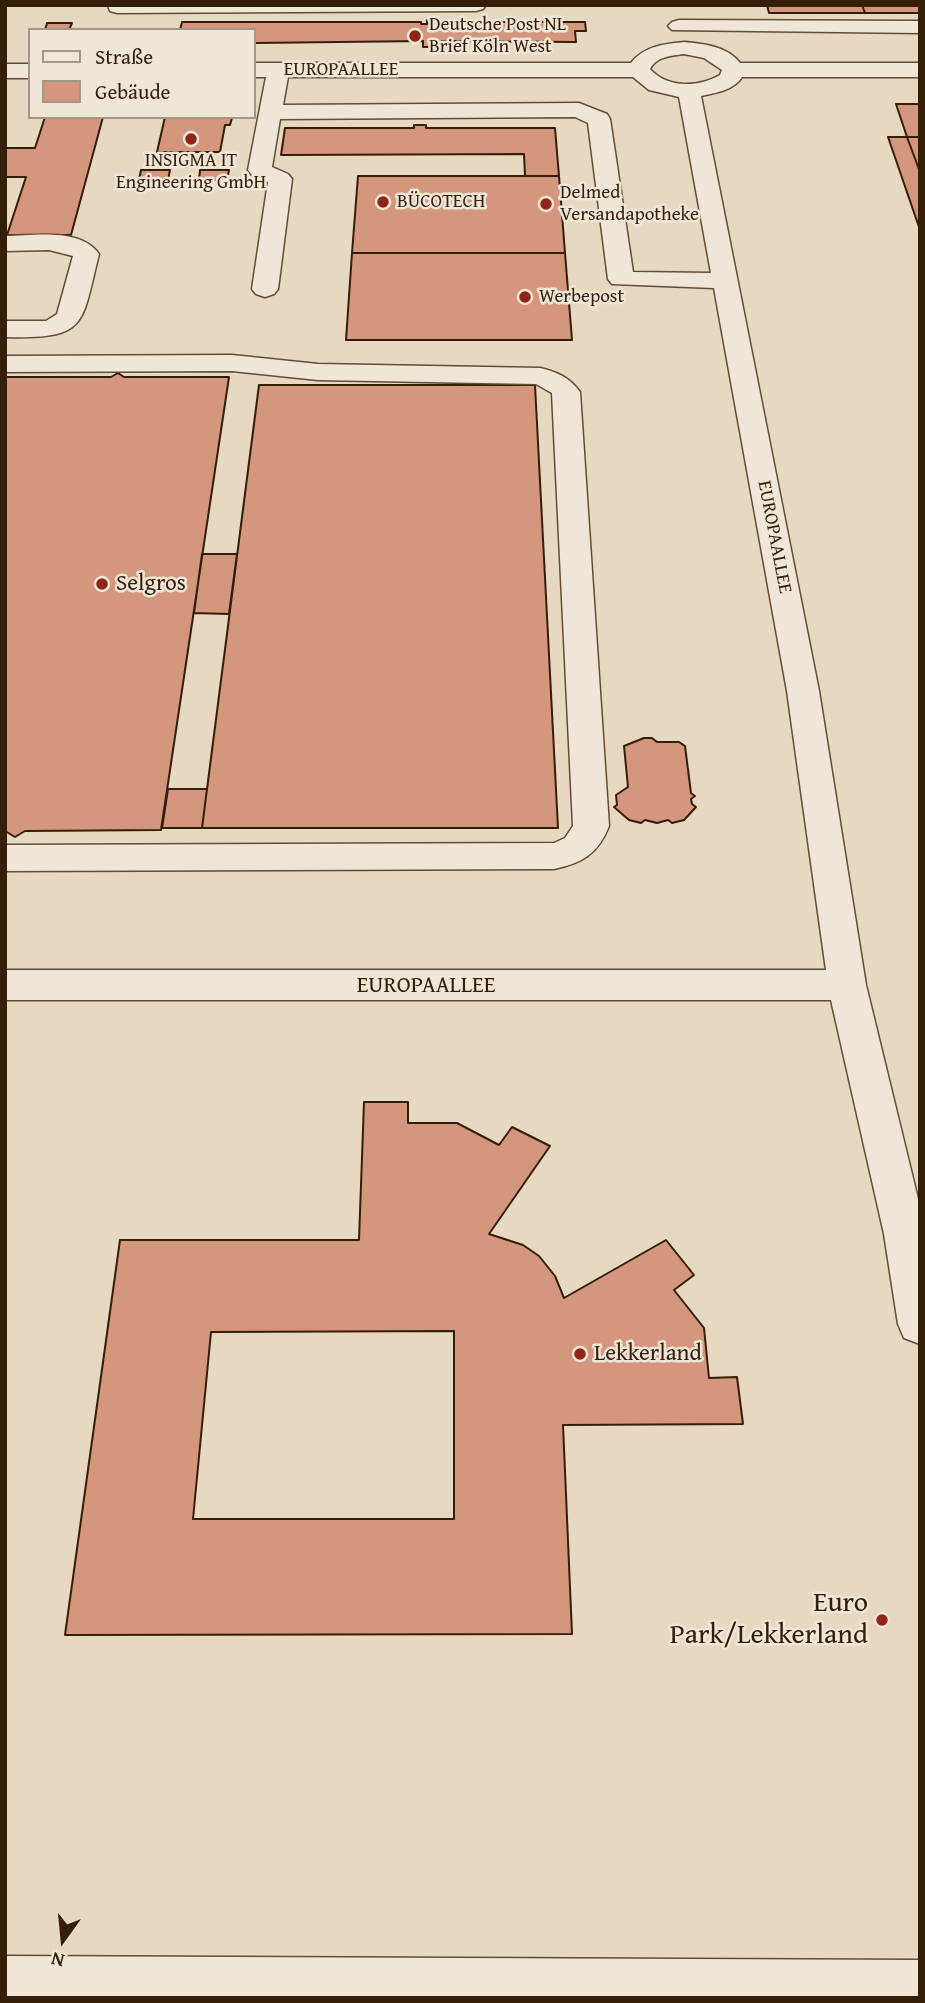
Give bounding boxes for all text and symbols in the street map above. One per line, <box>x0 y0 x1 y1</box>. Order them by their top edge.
place label: Deutsche Post NL Brief Köln West <box>429 14 566 58</box>
legend <box>28 28 256 119</box>
marker: Deutsche Post NL Brief Köln West <box>407 28 423 44</box>
text: Straße <box>95 41 153 72</box>
street label: EUROPAALLEE <box>284 59 398 81</box>
text: Gebäude <box>95 76 170 107</box>
marker: INSIGMA IT Engineering GmbH <box>183 131 199 147</box>
place label: INSIGMA IT Engineering GmbH <box>116 150 266 194</box>
place label: Delmed Versandapotheke <box>560 182 699 226</box>
place label: BÜCOTECH <box>397 191 485 213</box>
marker: BÜCOTECH <box>375 194 391 210</box>
marker: Delmed Versandapotheke <box>538 196 554 212</box>
place label: Werbepost <box>539 286 624 308</box>
marker: Werbepost <box>517 289 533 305</box>
street label: EUROPAALLEE <box>752 479 796 595</box>
place label: Selgros <box>116 570 186 598</box>
marker: Selgros <box>94 576 110 592</box>
street label: EUROPAALLEE <box>357 972 495 1000</box>
place label: Lekkerland <box>594 1340 702 1368</box>
marker: Lekkerland <box>572 1346 588 1362</box>
place label: Euro Park/Lekkerland <box>670 1587 868 1653</box>
marker: Euro Park/Lekkerland <box>874 1612 890 1628</box>
north arrow <box>28 1905 98 1975</box>
text: N <box>48 1945 67 1975</box>

